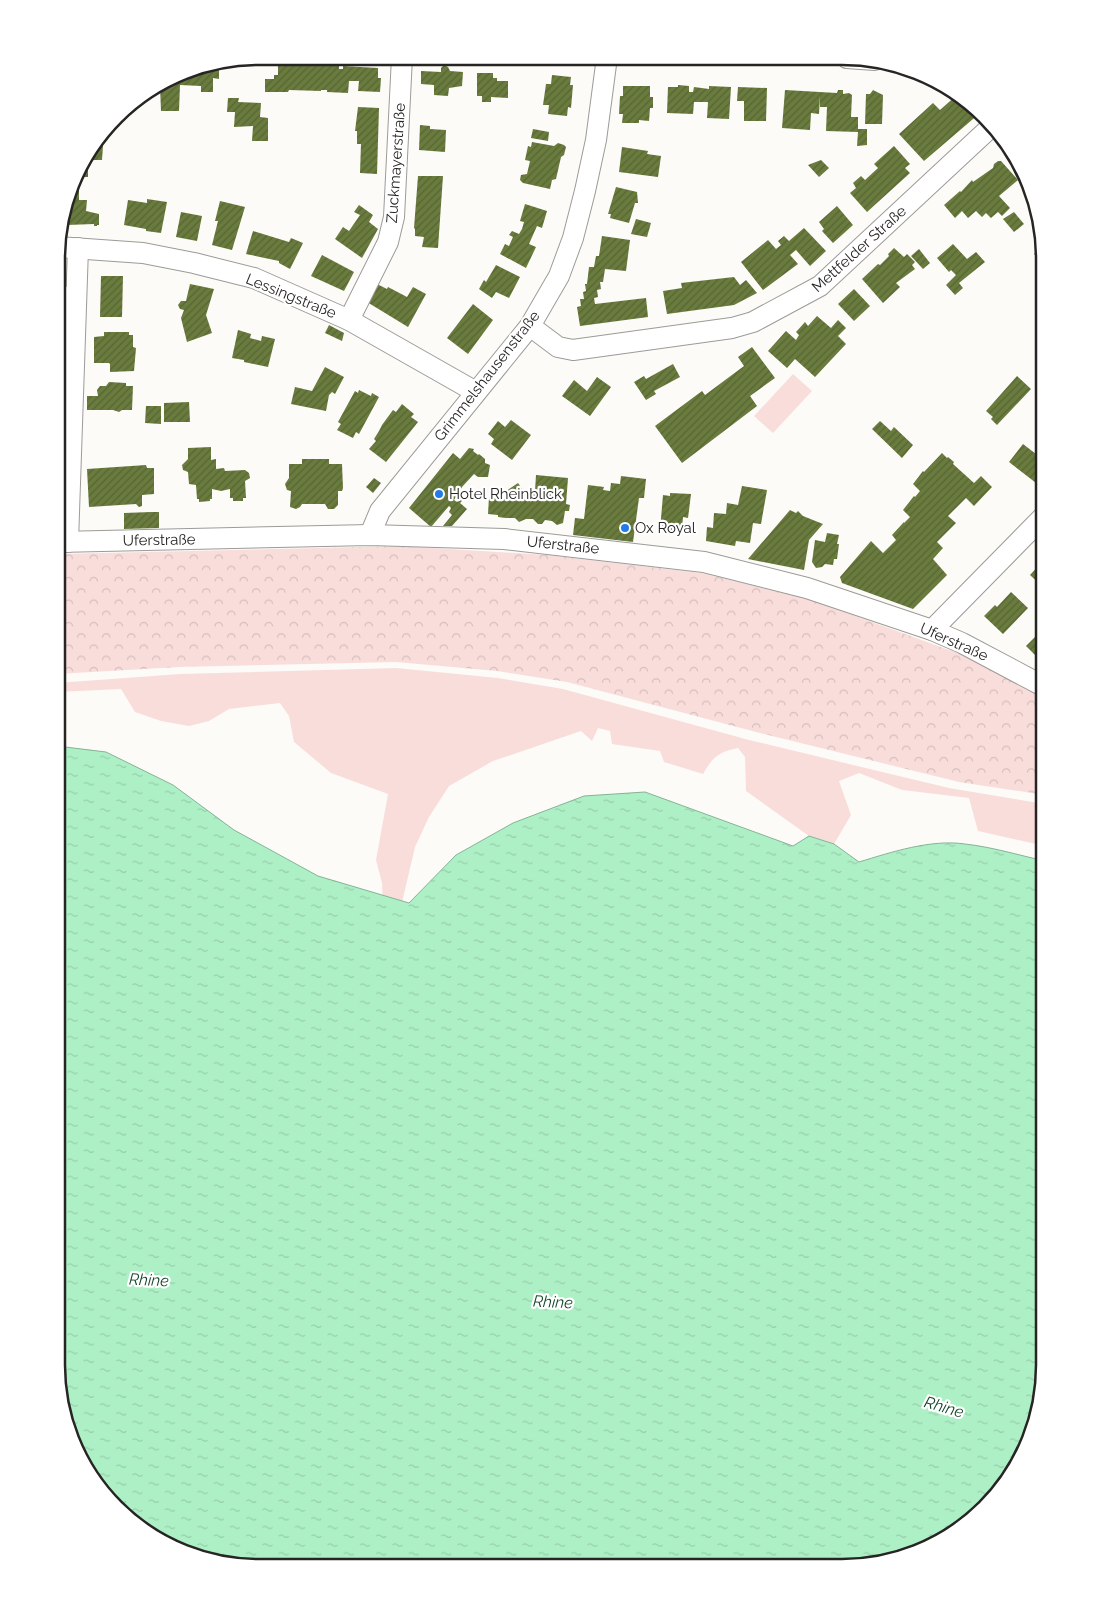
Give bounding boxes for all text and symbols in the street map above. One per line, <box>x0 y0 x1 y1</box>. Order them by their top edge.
street label: Zuckmayerstraße <box>383 102 409 224</box>
street label: Mettfelder Straße <box>808 202 910 296</box>
street label: Lessingstraße <box>243 270 339 322</box>
street label: Grimmelshausenstraße <box>431 307 544 445</box>
place label: Hotel Rheinblick <box>449 485 562 503</box>
marker: Hotel Rheinblick <box>433 488 445 500</box>
place label: Ox Royal <box>635 519 697 537</box>
marker: Ox Royal <box>619 522 631 534</box>
street label: Uferstraße <box>122 530 196 550</box>
street label: Uferstraße <box>526 532 600 558</box>
street label: Uferstraße <box>917 619 991 665</box>
water label: Rhine <box>129 1269 170 1291</box>
water label: Rhine <box>533 1291 574 1313</box>
water label: Rhine <box>922 1392 966 1422</box>

